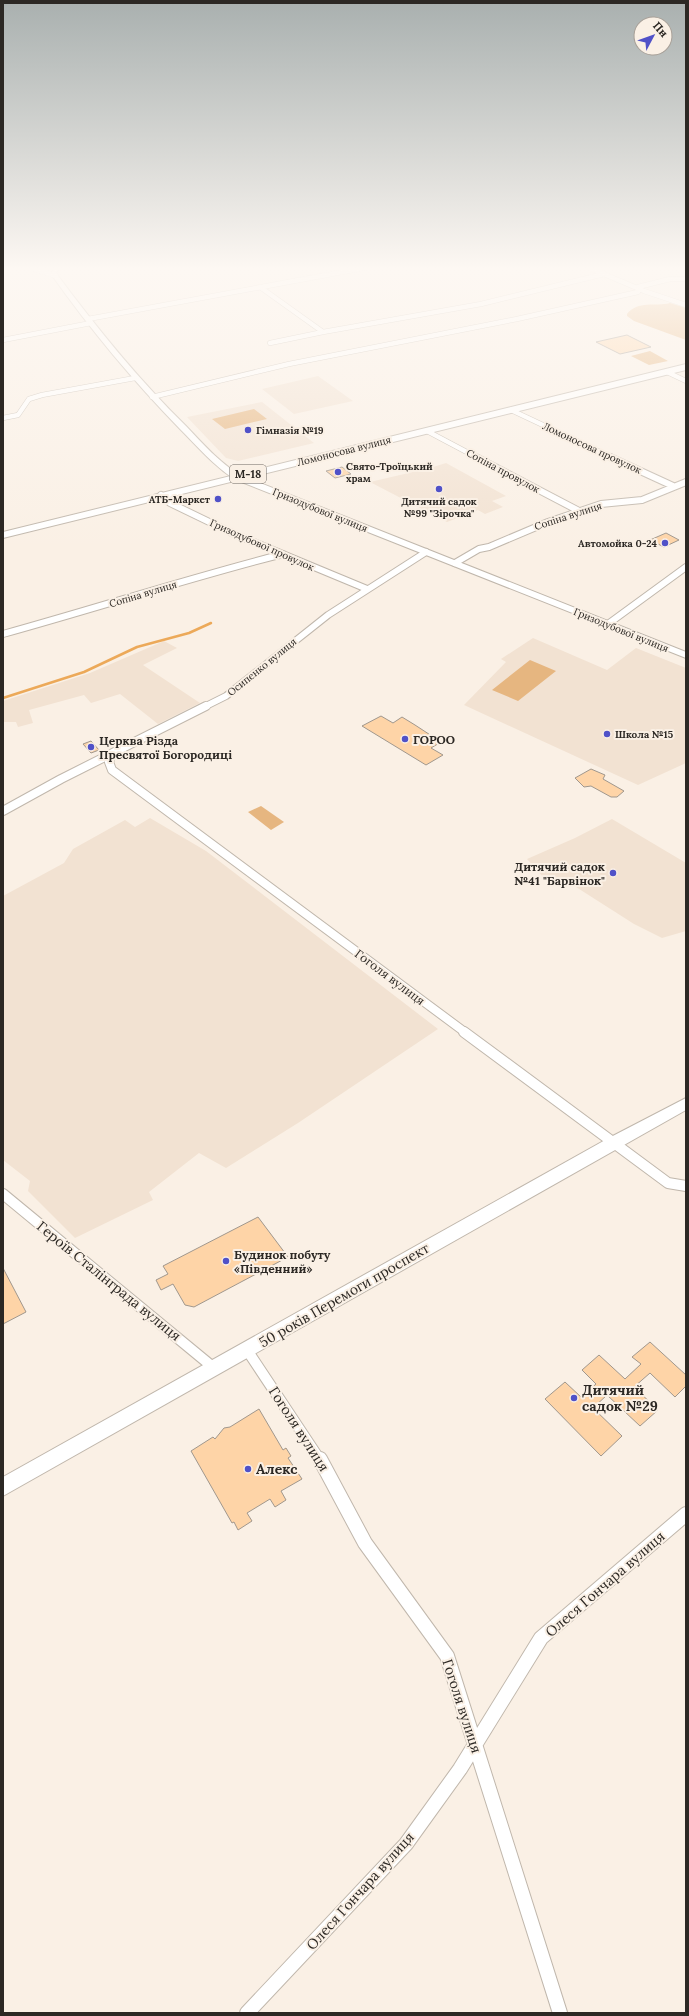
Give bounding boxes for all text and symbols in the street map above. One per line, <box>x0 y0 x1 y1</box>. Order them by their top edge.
north arrow <box>633 16 673 56</box>
text: Пн <box>650 19 671 40</box>
street label: Ломоносова провулок <box>540 419 644 477</box>
place label: Гімназія №19 <box>256 424 324 437</box>
marker: Гімназія №19 <box>243 425 253 435</box>
street label: Ломоносова вулиця <box>296 433 392 469</box>
street label: Сопіна провулок <box>464 446 543 496</box>
place label: Свято-Троїцький храм <box>346 460 433 485</box>
road number: М-18 <box>230 465 266 483</box>
marker: Свято-Троїцький храм <box>333 467 343 477</box>
marker: Дитячий садок №99 "Зірочка" <box>434 484 444 494</box>
street label: Гризодубової вулиця <box>271 485 369 535</box>
place label: АТБ-Маркет <box>149 493 211 506</box>
marker: АТБ-Маркет <box>213 494 223 504</box>
place label: Дитячий садок №99 "Зірочка" <box>401 495 477 520</box>
street label: Сопіна вулиця <box>533 499 603 533</box>
street label: Гризодубової провулок <box>208 516 317 574</box>
place label: Автомойка 0-24 <box>578 537 658 550</box>
marker: Автомойка 0-24 <box>660 538 670 548</box>
street label: Сопіна вулиця <box>108 578 178 610</box>
street label: Гризодубової вулиця <box>572 605 670 655</box>
street label: Осипенко вулиця <box>225 635 299 699</box>
place label: Школа №15 <box>615 728 674 741</box>
marker: Школа №15 <box>602 729 612 739</box>
place label: ГОРОО <box>413 732 455 747</box>
place label: Церква Різда Пресвятої Богородиці <box>99 733 232 762</box>
marker: ГОРОО <box>400 734 410 744</box>
marker: Церква Різда Пресвятої Богородиці <box>86 742 96 752</box>
place label: Дитячий садок №41 "Барвінок" <box>514 859 605 888</box>
marker: Дитячий садок №41 "Барвінок" <box>608 868 618 878</box>
street label: Гоголя вулиця <box>352 946 428 1008</box>
street label: Героїв Сталінграда вулиця <box>33 1217 185 1345</box>
street label: 50 років Перемоги проспект <box>256 1239 432 1351</box>
place label: Будинок побуту «Південний» <box>234 1247 331 1276</box>
marker: Будинок побуту «Південний» <box>221 1256 231 1266</box>
place label: Дитячий садок №29 <box>582 1381 658 1415</box>
street label: Гоголя вулиця <box>265 1383 333 1475</box>
marker: Дитячий садок №29 <box>569 1393 579 1403</box>
place label: Алекс <box>256 1460 298 1478</box>
marker: Алекс <box>243 1464 253 1474</box>
street label: Олеся Гончара вулиця <box>542 1527 668 1641</box>
street label: Гоголя вулиця <box>438 1657 486 1755</box>
street label: Олеся Гончара вулиця <box>302 1828 418 1954</box>

